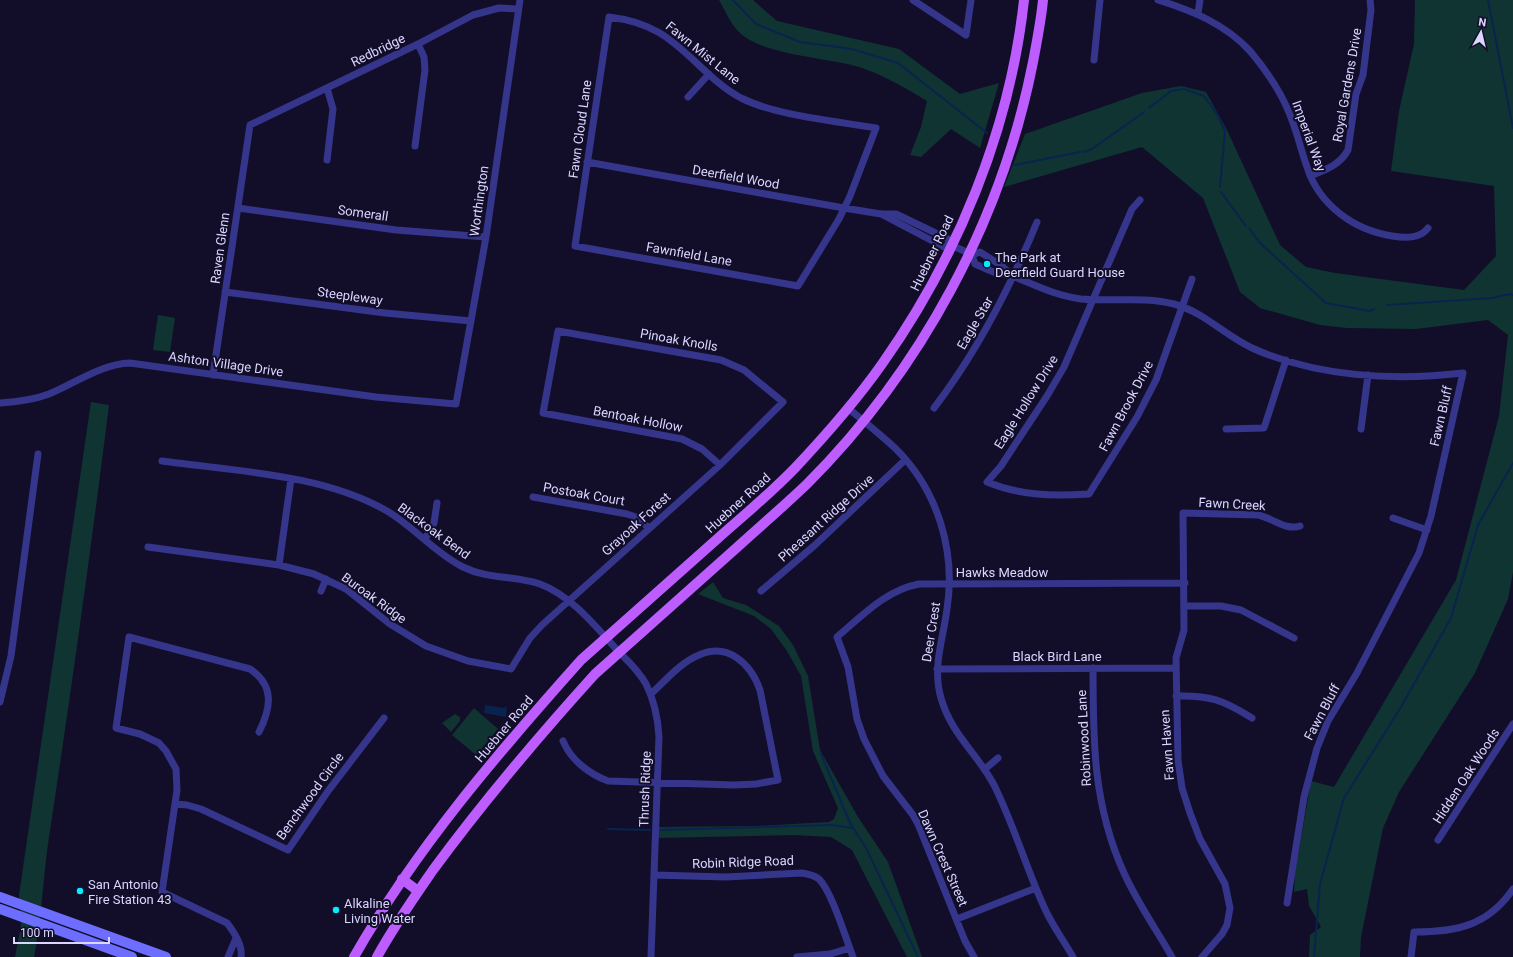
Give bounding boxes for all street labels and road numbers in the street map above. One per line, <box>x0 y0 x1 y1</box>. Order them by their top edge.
street label: Fawn Mist Lane <box>663 19 743 88</box>
street label: Royal Gardens Drive <box>1330 27 1364 143</box>
street label: Redbridge <box>348 30 408 70</box>
street label: Fawn Cloud Lane <box>566 79 594 179</box>
street label: Imperial Way <box>1289 98 1329 174</box>
street label: Deerfield Wood <box>691 162 781 192</box>
street label: Worthington <box>467 165 491 237</box>
street label: Somerall <box>337 202 389 224</box>
street label: Raven Glenn <box>208 211 232 285</box>
street label: Huebner Road <box>907 213 957 293</box>
street label: Fawnfield Lane <box>645 239 733 269</box>
street label: Steepleway <box>316 284 384 308</box>
street label: Eagle Star <box>954 293 996 352</box>
street label: Pinoak Knolls <box>639 326 719 354</box>
street label: Ashton Village Drive <box>168 349 284 379</box>
street label: Eagle Hollow Drive <box>991 352 1061 452</box>
street label: Fawn Brook Drive <box>1096 358 1156 454</box>
street label: Fawn Bluff <box>1427 384 1455 448</box>
street label: Bentoak Hollow <box>592 403 684 435</box>
street label: Huebner Road <box>702 470 774 536</box>
street label: Pheasant Ridge Drive <box>775 471 877 565</box>
street label: Postoak Court <box>542 479 626 509</box>
street label: Grayoak Forest <box>599 489 673 559</box>
street label: Fawn Creek <box>1198 495 1266 513</box>
street label: Blackoak Bend <box>395 500 473 562</box>
street label: Hawks Meadow <box>956 565 1048 580</box>
street label: Buroak Ridge <box>339 569 409 627</box>
street label: Deer Crest <box>919 601 943 663</box>
street label: Black Bird Lane <box>1012 649 1102 664</box>
street label: Fawn Bluff <box>1301 681 1343 743</box>
street label: Robinwood Lane <box>1074 689 1094 787</box>
street label: Huebner Road <box>472 693 536 765</box>
street label: Fawn Haven <box>1157 709 1177 781</box>
street label: Hidden Oak Woods <box>1430 725 1503 826</box>
street label: Benchwood Circle <box>273 749 347 843</box>
street label: Thrush Ridge <box>636 751 654 827</box>
street label: Dawn Crest Street <box>915 807 971 909</box>
street label: Robin Ridge Road <box>692 853 794 871</box>

